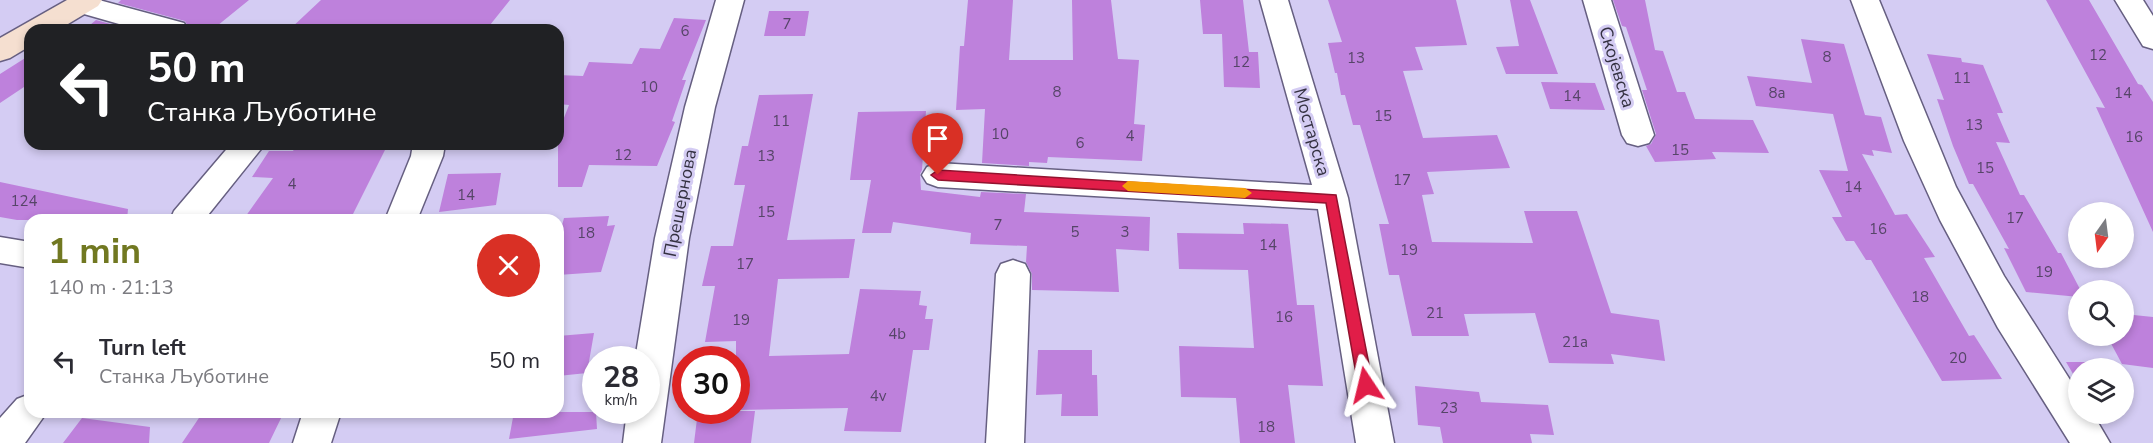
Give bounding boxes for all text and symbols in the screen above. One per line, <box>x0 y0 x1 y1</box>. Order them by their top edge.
house number: 7 <box>782 14 792 34</box>
house number: 6 <box>680 21 690 41</box>
street label: Скојевска <box>1593 24 1641 110</box>
text: 50 m <box>147 40 246 97</box>
house number: 12 <box>2089 45 2107 65</box>
house number: 8 <box>1822 47 1832 67</box>
icon: left <box>48 48 126 126</box>
house number: 13 <box>1347 48 1365 68</box>
house number: 12 <box>1232 52 1250 72</box>
house number: 11 <box>1953 68 1971 88</box>
house number: 10 <box>640 77 658 97</box>
house number: 8 <box>1052 82 1062 102</box>
house number: 8a <box>1769 83 1785 103</box>
house number: 14 <box>2114 83 2132 103</box>
street label: Мостарска <box>1288 85 1336 179</box>
house number: 14 <box>1563 86 1581 106</box>
text: Станка Љуботине <box>147 94 377 131</box>
house number: 15 <box>1374 106 1392 126</box>
house number: 11 <box>772 111 790 131</box>
pin <box>912 113 963 175</box>
house number: 13 <box>1965 115 1983 135</box>
icon: arrive <box>921 122 954 155</box>
house number: 10 <box>991 124 1009 144</box>
house number: 4 <box>1125 126 1135 146</box>
house number: 16 <box>2125 127 2143 147</box>
house number: 6 <box>1075 133 1085 153</box>
house number: 15 <box>1671 140 1689 160</box>
house number: 12 <box>614 145 632 165</box>
house number: 13 <box>757 146 775 166</box>
street label: Прешернова <box>658 147 702 259</box>
house number: 15 <box>1976 158 1994 178</box>
house number: 17 <box>1393 170 1411 190</box>
house number: 4 <box>287 174 297 194</box>
house number: 14 <box>1844 177 1862 197</box>
house number: 14 <box>457 185 475 205</box>
house number: 124 <box>10 191 38 211</box>
house number: 15 <box>757 202 775 222</box>
north arrow <box>2068 202 2134 268</box>
map controls <box>2068 202 2134 424</box>
house number: 17 <box>2006 208 2024 228</box>
house number: 7 <box>993 215 1003 235</box>
house number: 16 <box>1869 219 1887 239</box>
house number: 5 <box>1070 222 1080 242</box>
house number: 3 <box>1120 222 1130 242</box>
house number: 18 <box>577 223 595 243</box>
text: 1 min <box>48 227 141 276</box>
button: close <box>477 234 540 297</box>
house number: 14 <box>1259 235 1277 255</box>
house number: 19 <box>1400 240 1418 260</box>
house number: 17 <box>736 254 754 274</box>
house number: 19 <box>2035 262 2053 282</box>
text: 140 m · 21:13 <box>48 274 174 301</box>
button: search <box>2068 280 2134 346</box>
house number: 18 <box>1911 287 1929 307</box>
house number: 21 <box>1426 303 1444 323</box>
house number: 16 <box>1275 307 1293 327</box>
house number: 19 <box>732 310 750 330</box>
house number: 4b <box>888 324 906 344</box>
house number: 21a <box>1562 332 1588 352</box>
text: Turn left <box>99 333 186 363</box>
icon: left <box>48 345 81 378</box>
text: 50 m <box>489 346 540 376</box>
speed limit sign: 30 <box>672 346 750 424</box>
house number: 20 <box>1949 348 1967 368</box>
position arrow <box>1334 353 1398 417</box>
text: 28 <box>603 357 639 398</box>
button: layers <box>2068 358 2134 424</box>
text: Станка Љуботине <box>99 363 269 390</box>
house number: 4v <box>870 386 887 406</box>
text: km/h <box>604 390 638 410</box>
house number: 23 <box>1440 398 1458 418</box>
house number: 18 <box>1257 417 1275 437</box>

